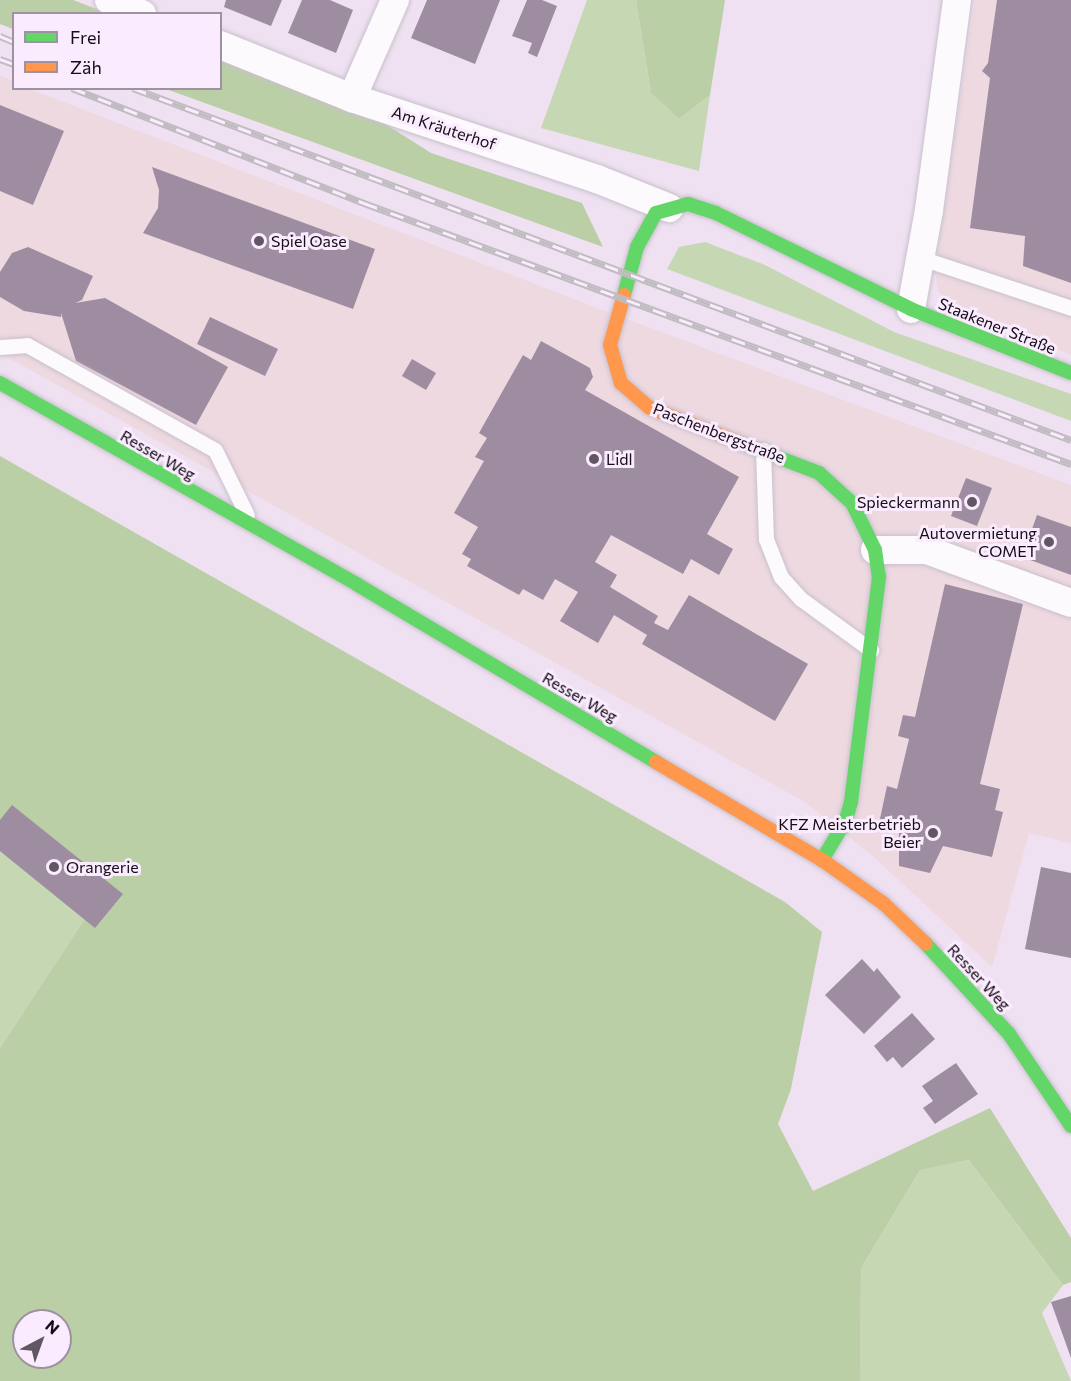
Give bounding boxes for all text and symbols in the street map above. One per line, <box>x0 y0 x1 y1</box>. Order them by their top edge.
legend <box>12 12 222 90</box>
text: Frei <box>70 26 101 48</box>
text: Zäh <box>70 56 102 78</box>
street label: Am Kräuterhof <box>389 102 499 154</box>
place label: Spiel Oase <box>271 231 347 251</box>
marker: Spiel Oase <box>252 234 266 248</box>
street label: Staakener Straße <box>936 294 1058 358</box>
street label: Paschenbergstraße <box>650 399 788 467</box>
street label: Resser Weg <box>117 426 199 484</box>
place label: Lidl <box>606 449 633 469</box>
marker: Lidl <box>587 452 601 466</box>
place label: Spieckermann <box>857 492 960 512</box>
marker: Spieckermann <box>965 495 979 509</box>
place label: Autovermietung COMET <box>919 523 1037 561</box>
marker: Autovermietung COMET <box>1042 535 1056 549</box>
street label: Resser Weg <box>539 668 621 726</box>
place label: KFZ Meisterbetrieb Beier <box>778 814 921 852</box>
marker: KFZ Meisterbetrieb Beier <box>926 826 940 840</box>
place label: Orangerie <box>66 857 139 877</box>
marker: Orangerie <box>47 860 61 874</box>
street label: Resser Weg <box>944 940 1014 1014</box>
north arrow <box>12 1309 72 1369</box>
text: N <box>42 1315 64 1338</box>

